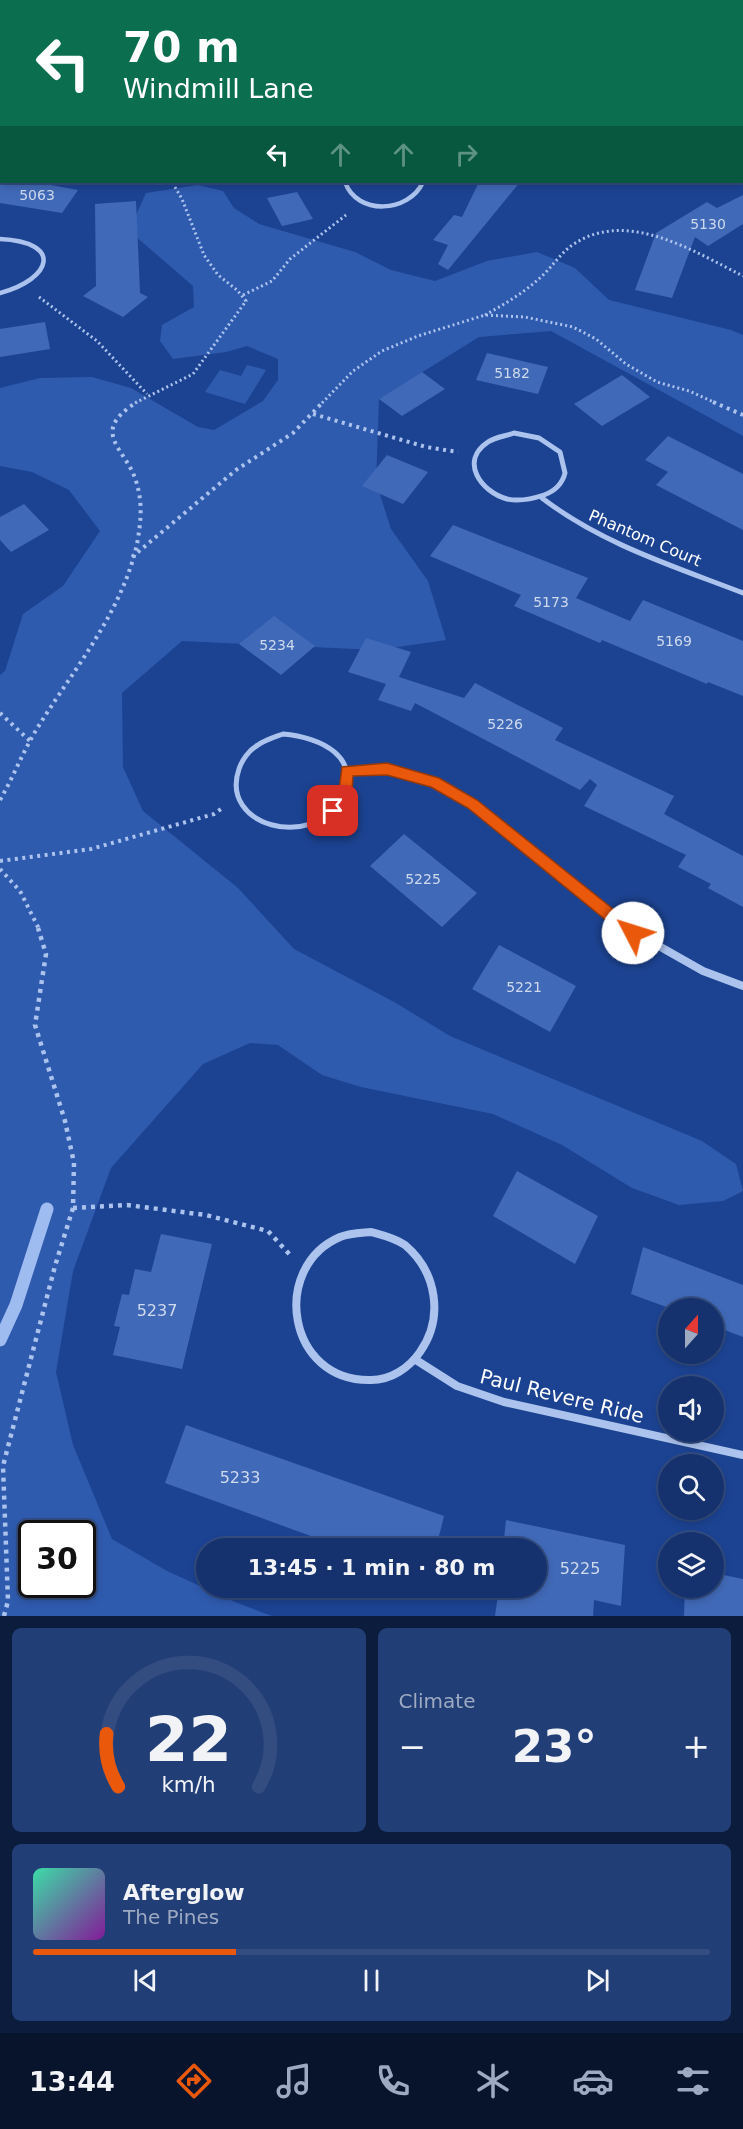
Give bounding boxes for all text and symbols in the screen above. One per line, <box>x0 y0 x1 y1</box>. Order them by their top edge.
text: 70 m <box>123 23 240 72</box>
icon: left <box>24 24 102 102</box>
text: Windmill Lane <box>123 73 314 104</box>
icon: left <box>261 138 294 171</box>
icon: ahead <box>324 138 357 171</box>
icon: ahead <box>387 138 420 171</box>
icon: right <box>450 138 483 171</box>
house number: 5063 <box>19 187 55 203</box>
house number: 5130 <box>690 216 726 232</box>
house number: 5182 <box>494 365 530 381</box>
street label: Phantom Court <box>586 506 704 570</box>
house number: 5173 <box>533 594 569 610</box>
house number: 5169 <box>656 633 692 649</box>
house number: 5234 <box>259 637 295 653</box>
house number: 5226 <box>487 716 523 732</box>
pin <box>307 785 358 836</box>
icon: arrive <box>316 794 349 827</box>
house number: 5225 <box>405 871 441 887</box>
position arrow <box>601 901 665 965</box>
house number: 5221 <box>506 979 542 995</box>
north arrow <box>658 1298 724 1364</box>
map controls <box>658 1298 724 1598</box>
house number: 5237 <box>137 1301 177 1320</box>
street label: Paul Revere Ride <box>477 1364 647 1428</box>
button: sound <box>658 1376 724 1442</box>
button: search <box>658 1454 724 1520</box>
house number: 5233 <box>220 1468 260 1487</box>
speed limit sign: 30 <box>18 1520 96 1598</box>
button: layers <box>658 1532 724 1598</box>
text: 13:45 · 1 min · 80 m <box>248 1555 495 1580</box>
house number: 5225 <box>560 1559 600 1578</box>
text: Climate <box>399 1689 475 1713</box>
text: 22 <box>145 1703 232 1776</box>
text: 23° <box>512 1720 597 1773</box>
text: − <box>399 1727 426 1766</box>
text: + <box>682 1727 710 1766</box>
text: km/h <box>162 1772 216 1797</box>
text: Afterglow <box>123 1880 245 1905</box>
text: The Pines <box>123 1905 219 1929</box>
icon: previous <box>129 1964 162 1997</box>
icon: pause <box>355 1964 388 1997</box>
icon: next <box>581 1964 614 1997</box>
icon: directions <box>173 2060 215 2102</box>
icon: music <box>273 2060 315 2102</box>
icon: phone <box>372 2060 414 2102</box>
icon: climate <box>472 2060 514 2102</box>
icon: car <box>572 2060 614 2102</box>
icon: filters <box>672 2060 714 2102</box>
text: 13:44 <box>29 2066 115 2097</box>

